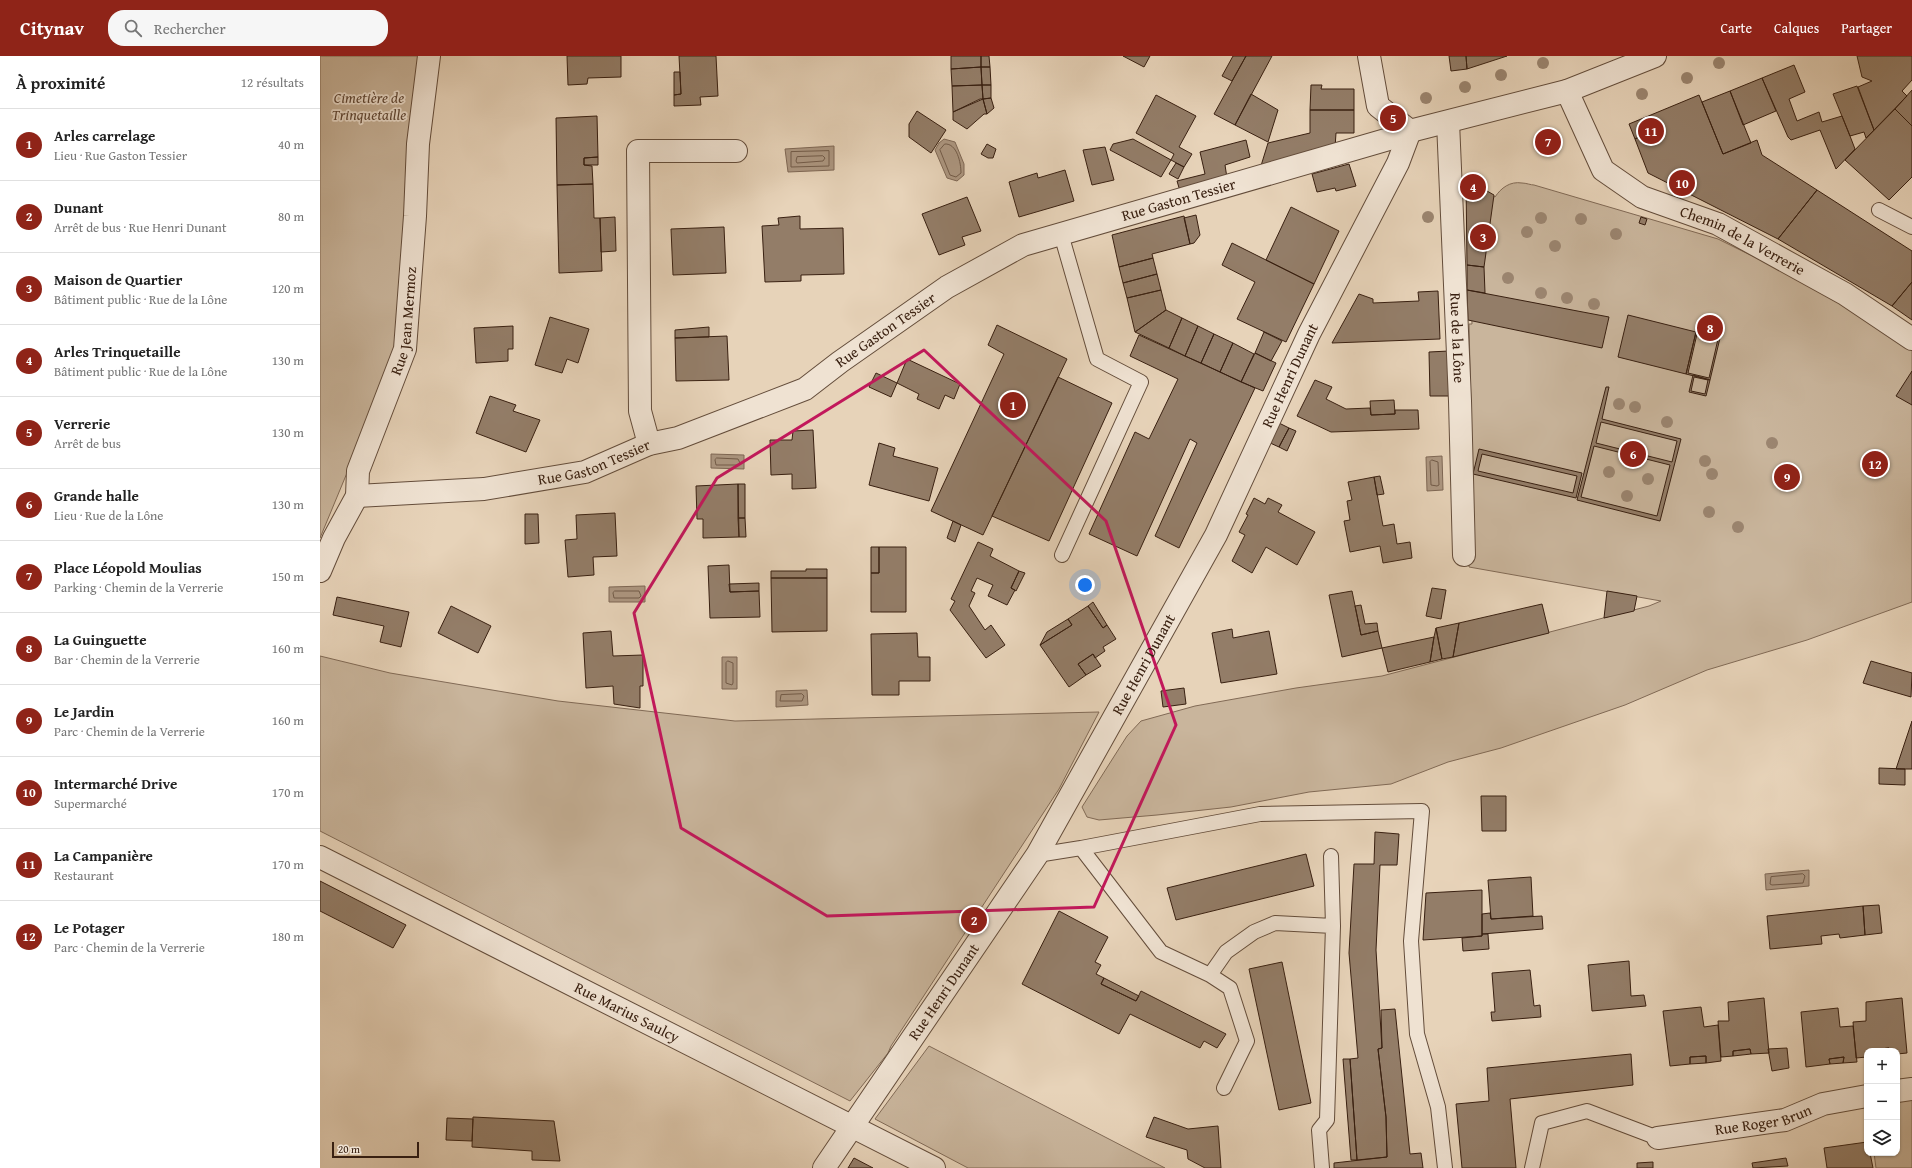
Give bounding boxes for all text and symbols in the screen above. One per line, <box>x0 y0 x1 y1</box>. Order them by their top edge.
search box <box>108 10 388 46</box>
text: Citynav <box>20 14 84 42</box>
icon: search <box>122 17 144 39</box>
text: Rechercher <box>154 18 226 39</box>
text: Carte <box>1720 18 1752 38</box>
text: Calques <box>1774 18 1819 38</box>
text: Partager <box>1841 18 1892 38</box>
text: À proximité <box>16 70 105 95</box>
text: 12 résultats <box>241 73 304 92</box>
park label: Cimetière de Trinquetaille <box>332 87 406 125</box>
pin: 5 <box>1380 103 1406 133</box>
pin: 11 <box>1638 116 1664 146</box>
text: Arles carrelage <box>54 125 155 146</box>
pin: 7 <box>1535 127 1561 157</box>
text: 1 <box>26 135 32 154</box>
text: 40 m <box>278 135 304 154</box>
text: Lieu · Rue Gaston Tessier <box>54 146 187 165</box>
pin: 10 <box>1669 168 1695 198</box>
pin: 4 <box>1460 172 1486 202</box>
street label: Rue Gaston Tessier <box>1119 173 1238 226</box>
text: Dunant <box>54 197 103 218</box>
street label: Chemin de la Verrerie <box>1677 200 1809 280</box>
text: 2 <box>26 207 32 226</box>
text: 80 m <box>278 207 304 226</box>
text: Arrêt de bus · Rue Henri Dunant <box>54 218 227 237</box>
pin: 3 <box>1470 222 1496 252</box>
street label: Rue Jean Mermoz <box>385 266 421 378</box>
text: Maison de Quartier <box>54 269 182 290</box>
text: 3 <box>26 279 32 298</box>
text: 120 m <box>272 279 304 298</box>
street label: Rue Gaston Tessier <box>831 287 940 372</box>
text: Bâtiment public · Rue de la Lône <box>54 290 227 309</box>
street label: Rue de la Lône <box>1445 292 1470 383</box>
pin: 8 <box>1697 313 1723 343</box>
street label: Rue Henri Dunant <box>1256 319 1323 431</box>
text: Arles Trinquetaille <box>54 341 181 362</box>
text: 4 <box>26 351 32 370</box>
text: 130 m <box>272 351 304 370</box>
text: Bâtiment public · Rue de la Lône <box>54 362 227 381</box>
pin: 1 <box>1000 390 1026 420</box>
text: Verrerie <box>54 413 110 434</box>
text: 5 <box>26 423 32 442</box>
text: 130 m <box>272 423 304 442</box>
text: Arrêt de bus <box>54 434 121 453</box>
street label: Rue Gaston Tessier <box>536 434 653 490</box>
pin: 6 <box>1620 439 1646 469</box>
pin: 12 <box>1862 449 1888 479</box>
pin: 9 <box>1774 462 1800 492</box>
text: Grande halle <box>54 485 139 506</box>
text: 6 <box>26 495 32 514</box>
text: 130 m <box>272 495 304 514</box>
text: Lieu · Rue de la Lône <box>54 506 163 525</box>
text: Place Léopold Moulias <box>54 557 202 578</box>
text: 7 <box>26 567 32 586</box>
text: 150 m <box>272 567 304 586</box>
your location <box>1075 575 1095 595</box>
text: Parking · Chemin de la Verrerie <box>54 578 223 597</box>
street label: Rue Henri Dunant <box>1106 609 1180 719</box>
text: La Guinguette <box>54 629 147 650</box>
text: 8 <box>26 639 32 658</box>
text: 160 m <box>272 639 304 658</box>
text: Bar · Chemin de la Verrerie <box>54 650 200 669</box>
text: Le Jardin <box>54 701 114 722</box>
text: 9 <box>26 711 32 730</box>
text: 160 m <box>272 711 304 730</box>
text: Parc · Chemin de la Verrerie <box>54 722 205 741</box>
text: Intermarché Drive <box>54 773 177 794</box>
text: 10 <box>22 783 36 802</box>
text: 170 m <box>272 783 304 802</box>
text: Supermarché <box>54 794 127 813</box>
text: La Campanière <box>54 845 153 866</box>
text: 11 <box>22 855 36 874</box>
text: 170 m <box>272 855 304 874</box>
text: Restaurant <box>54 866 114 885</box>
pin: 2 <box>961 905 987 935</box>
text: Le Potager <box>54 917 125 938</box>
text: 12 <box>22 927 36 946</box>
text: 180 m <box>272 927 304 946</box>
text: Parc · Chemin de la Verrerie <box>54 938 205 957</box>
street label: Rue Henri Dunant <box>903 939 984 1044</box>
street label: Rue Marius Saulcy <box>571 977 684 1048</box>
map controls <box>1864 1048 1900 1156</box>
button: + <box>1864 1048 1900 1084</box>
button: − <box>1864 1084 1900 1120</box>
street label: Rue Roger Brun <box>1714 1099 1815 1140</box>
button: layers <box>1864 1120 1900 1156</box>
scale bar <box>332 1140 419 1159</box>
text: 20 m <box>338 1141 360 1157</box>

